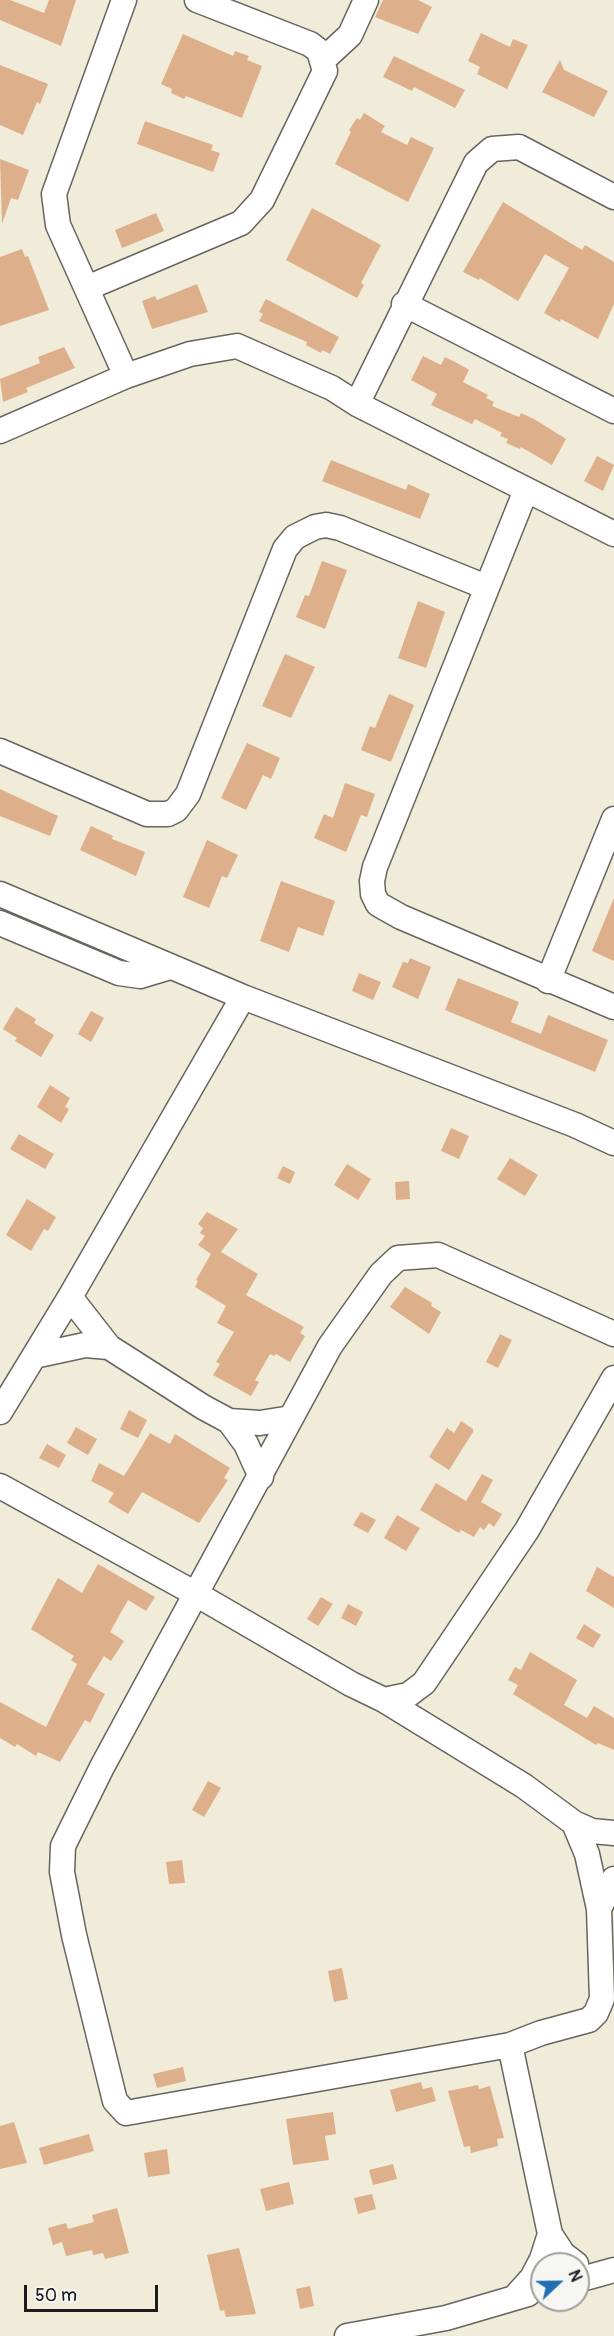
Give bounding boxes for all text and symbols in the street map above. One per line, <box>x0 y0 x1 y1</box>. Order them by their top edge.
north arrow <box>530 2252 590 2312</box>
text: N <box>564 2267 586 2285</box>
scale bar <box>27 2273 160 2311</box>
text: 50 m <box>35 2284 77 2307</box>

